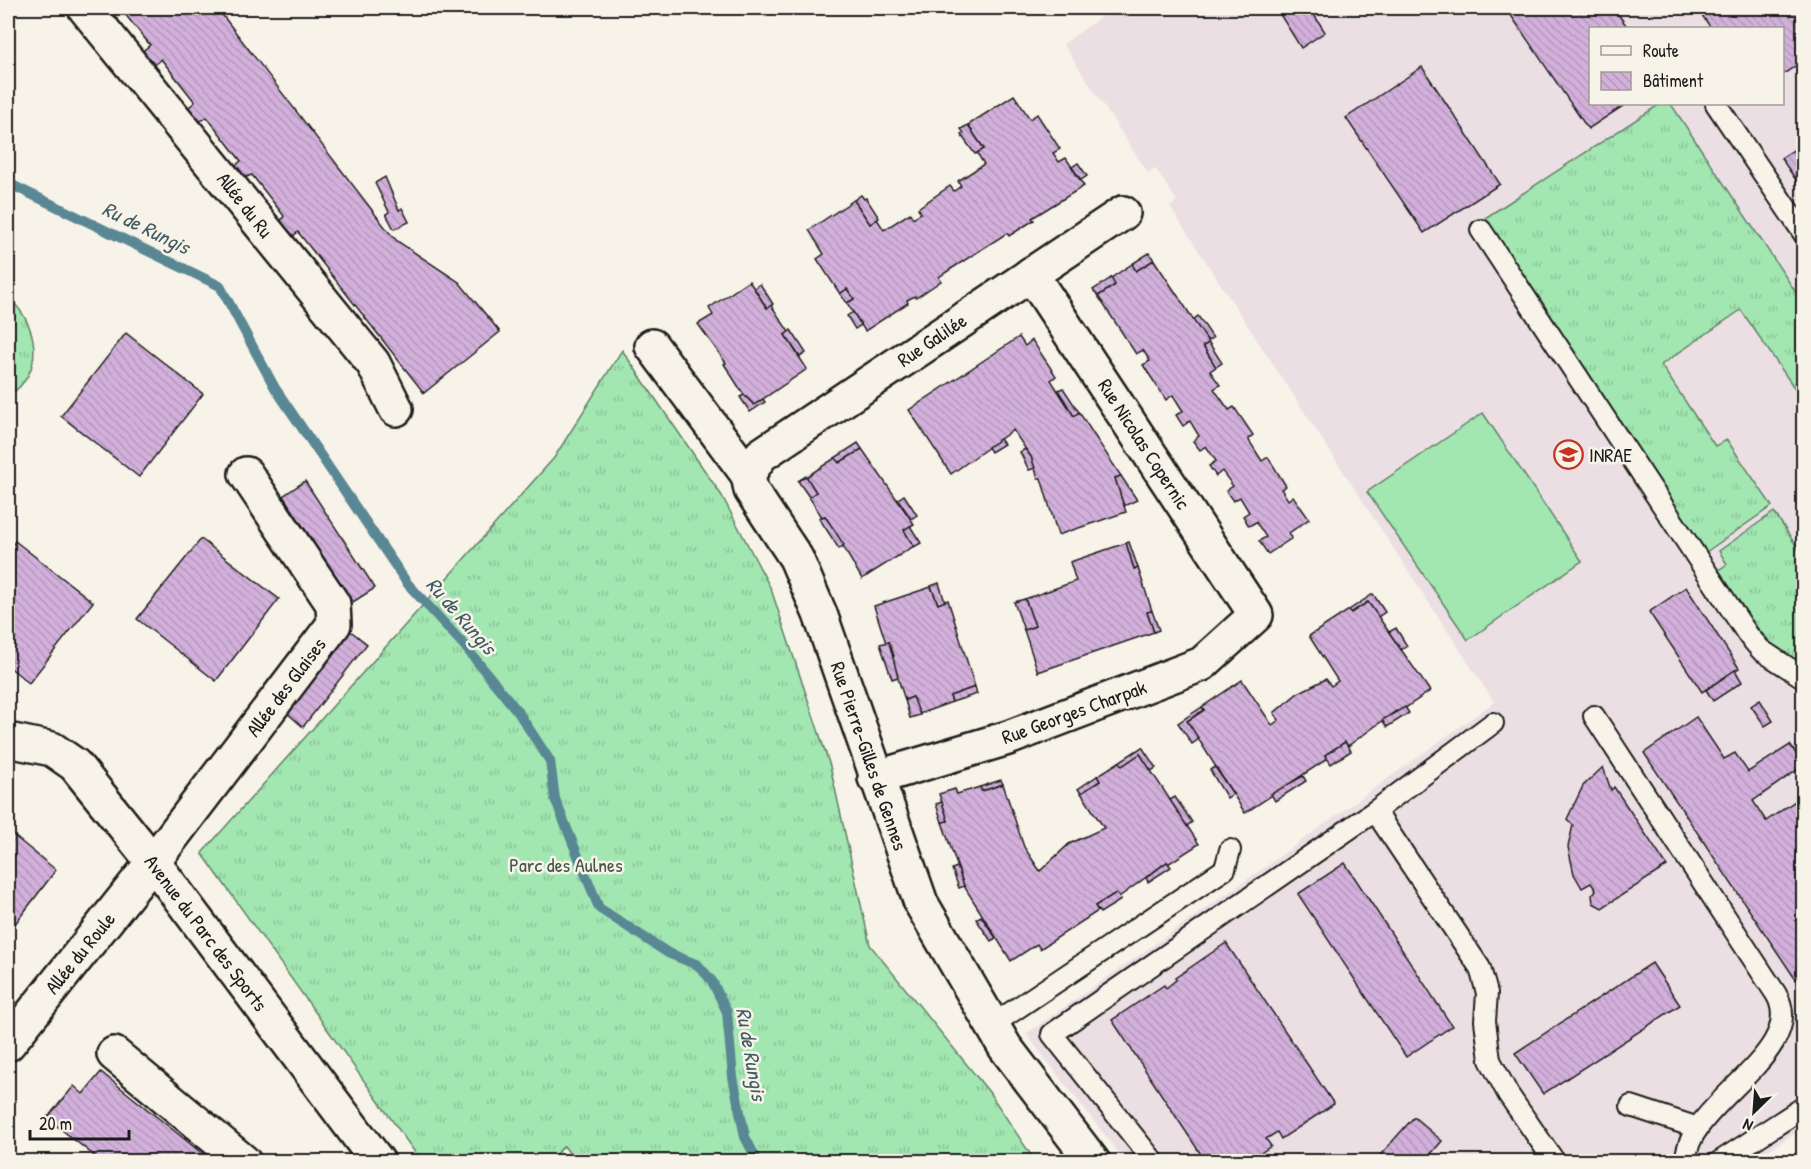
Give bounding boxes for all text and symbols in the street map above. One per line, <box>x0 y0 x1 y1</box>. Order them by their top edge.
legend <box>1589 27 1784 105</box>
text: Route <box>1643 38 1679 63</box>
text: Bâtiment <box>1643 68 1704 93</box>
street label: Allée du Ru <box>211 166 280 243</box>
water label: Ru de Rungis <box>98 194 196 262</box>
street label: Rue Galilée <box>892 307 972 373</box>
street label: Rue Nicolas Copernic <box>1092 373 1197 514</box>
school or university icon: INRAE <box>1552 439 1584 471</box>
place label: INRAE <box>1589 441 1632 468</box>
water label: Ru de Rungis <box>420 571 504 662</box>
street label: Allée des Glaises <box>239 631 332 742</box>
street label: Rue Pierre-Gilles de Gennes <box>825 658 915 854</box>
street label: Rue Georges Charpak <box>998 673 1150 750</box>
street label: Avenue du Parc des Sports <box>139 849 274 1017</box>
park label: Parc des Aulnes <box>509 851 623 878</box>
street label: Allée du Roule <box>38 906 121 999</box>
water label: Ru de Rungis <box>729 1005 774 1104</box>
north arrow <box>1724 1082 1784 1142</box>
scale bar <box>30 1103 129 1141</box>
text: 20 m <box>39 1111 72 1136</box>
text: N <box>1739 1114 1756 1137</box>

